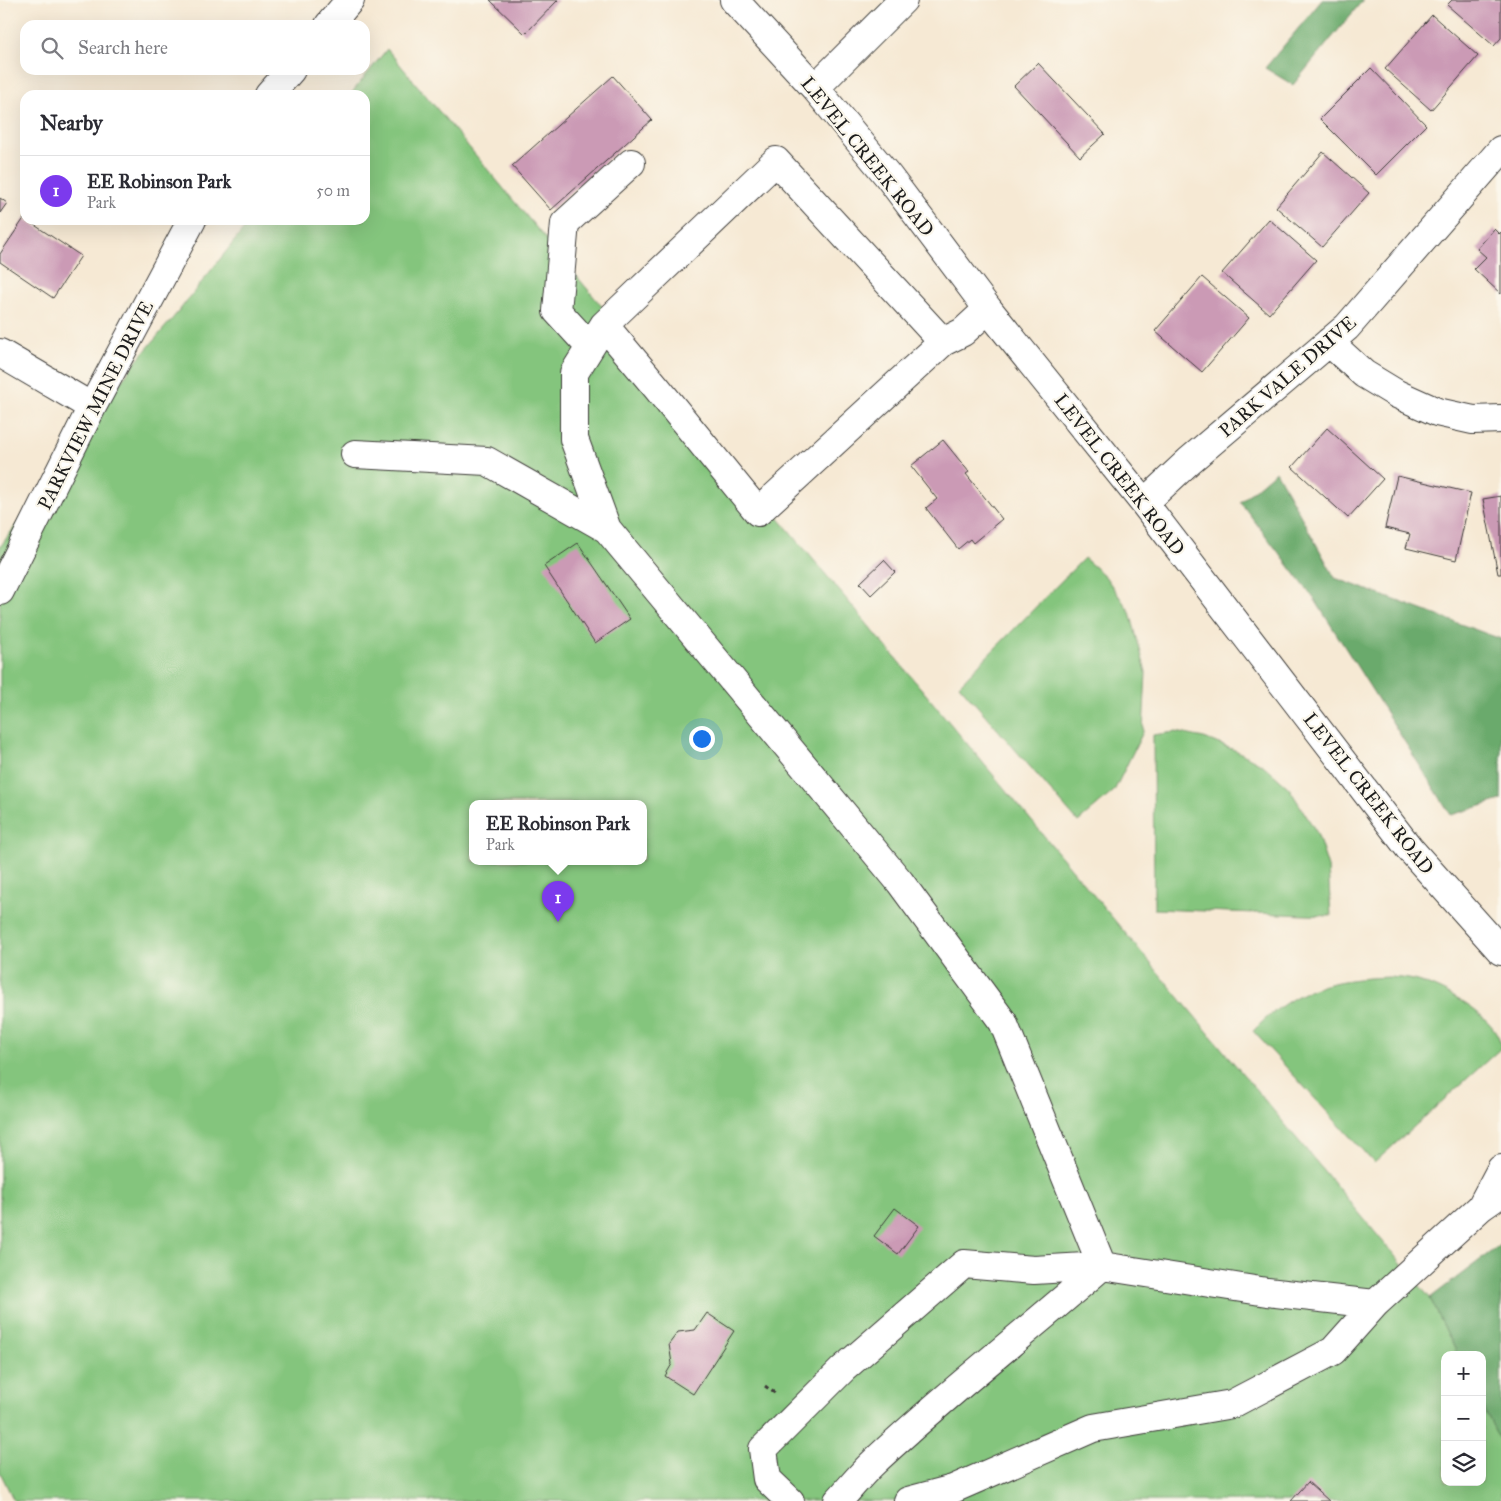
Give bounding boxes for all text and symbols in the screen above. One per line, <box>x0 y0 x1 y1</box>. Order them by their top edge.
search box <box>20 20 370 75</box>
icon: search <box>38 34 66 62</box>
text: Search here <box>78 36 168 59</box>
street label: LEVEL CREEK ROAD <box>796 72 939 241</box>
text: Nearby <box>40 110 103 136</box>
text: EE Robinson Park <box>87 170 231 193</box>
text: 1 <box>53 181 59 200</box>
text: 50 m <box>316 181 350 200</box>
text: Park <box>87 193 116 212</box>
street label: PARKVIEW MINE DRIVE <box>33 297 158 513</box>
street label: PARK VALE DRIVE <box>1214 310 1361 442</box>
street label: LEVEL CREEK ROAD <box>1049 389 1190 560</box>
street label: LEVEL CREEK ROAD <box>1298 708 1439 879</box>
your location <box>689 726 715 752</box>
popup <box>469 800 647 865</box>
text: EE Robinson Park <box>486 812 630 835</box>
text: Park <box>486 835 515 854</box>
pin: 1 <box>542 881 574 922</box>
map controls <box>1441 1351 1486 1486</box>
button: + <box>1441 1351 1486 1396</box>
button: − <box>1441 1396 1486 1441</box>
button: layers <box>1441 1441 1486 1486</box>

